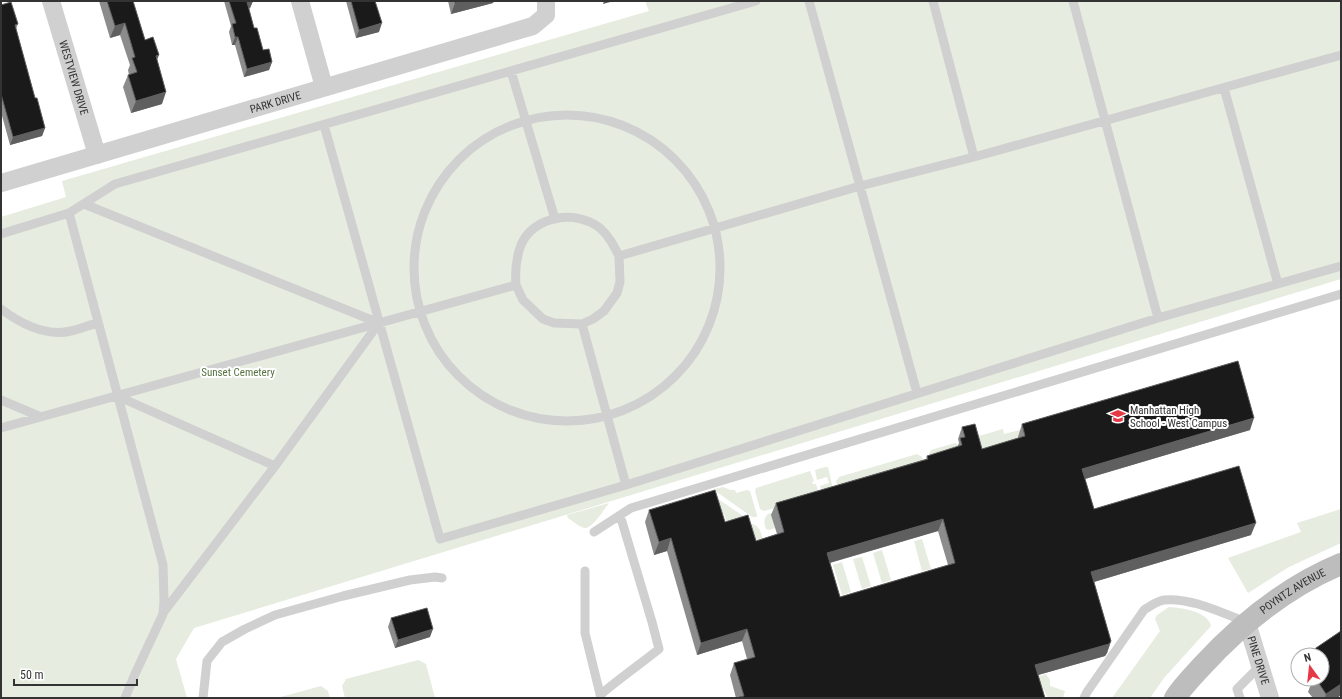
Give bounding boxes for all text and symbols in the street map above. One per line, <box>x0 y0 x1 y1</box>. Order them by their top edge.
street label: WESTVIEW DRIVE <box>57 39 91 117</box>
street label: PARK DRIVE <box>248 88 303 116</box>
park label: Sunset Cemetery <box>201 366 275 379</box>
place label: Manhattan High School - West Campus <box>1130 404 1227 430</box>
school or university icon: Manhattan High School - West Campus <box>1109 407 1127 425</box>
street label: POYNTZ AVENUE <box>1257 565 1328 617</box>
street label: PINE DRIVE <box>1245 634 1272 687</box>
north arrow <box>1290 647 1330 687</box>
text: N <box>1303 651 1313 665</box>
scale bar <box>14 661 137 687</box>
text: 50 m <box>20 668 44 682</box>

